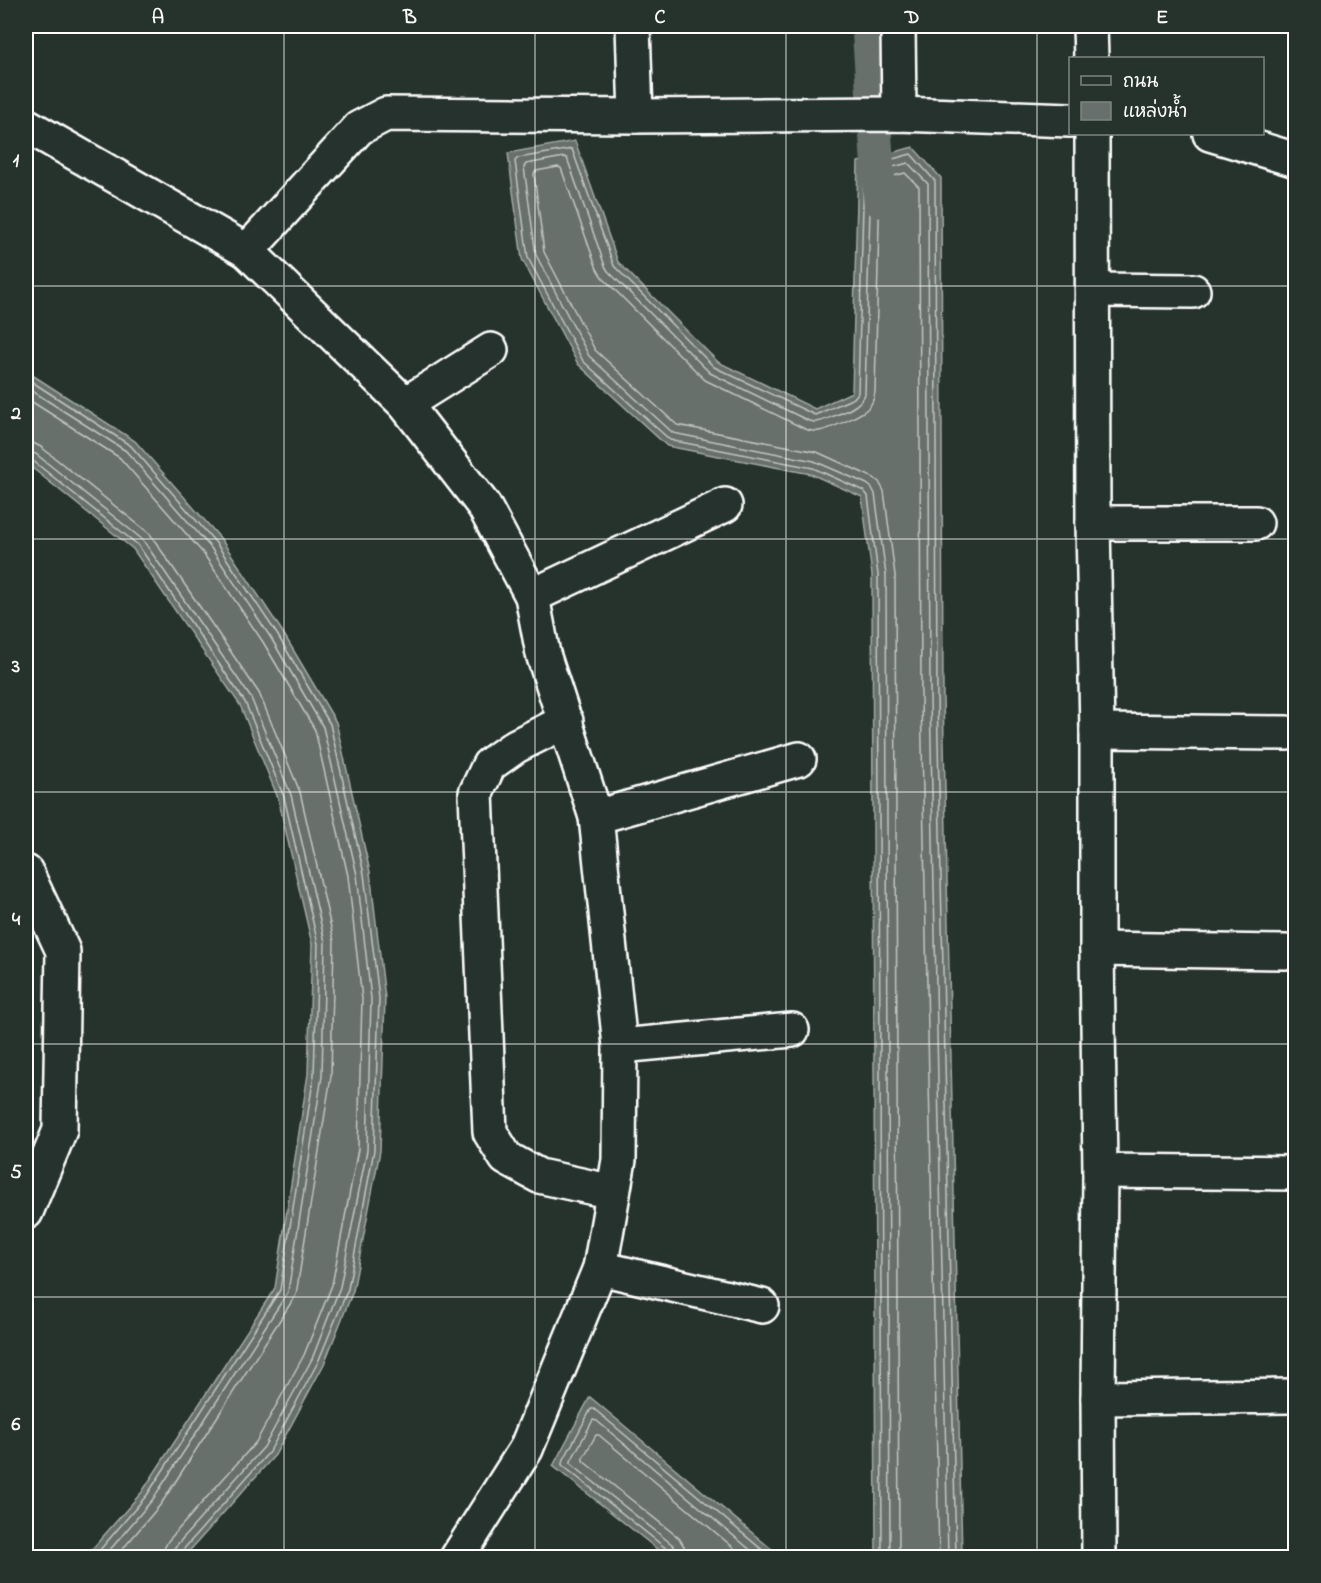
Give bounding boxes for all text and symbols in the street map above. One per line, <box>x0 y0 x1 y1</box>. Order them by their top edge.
text: A <box>152 4 164 33</box>
text: B <box>402 4 417 33</box>
text: C <box>655 4 666 33</box>
text: D <box>904 4 919 33</box>
text: E <box>1156 4 1168 33</box>
legend <box>1069 57 1264 135</box>
text: ถนน <box>1123 70 1158 96</box>
text: แหล่งน้ำ <box>1123 94 1187 126</box>
text: 1 <box>13 147 20 176</box>
text: 2 <box>10 400 21 429</box>
text: 3 <box>11 653 20 682</box>
text: 4 <box>12 906 21 935</box>
text: 5 <box>10 1159 22 1188</box>
text: 6 <box>12 1411 21 1440</box>

